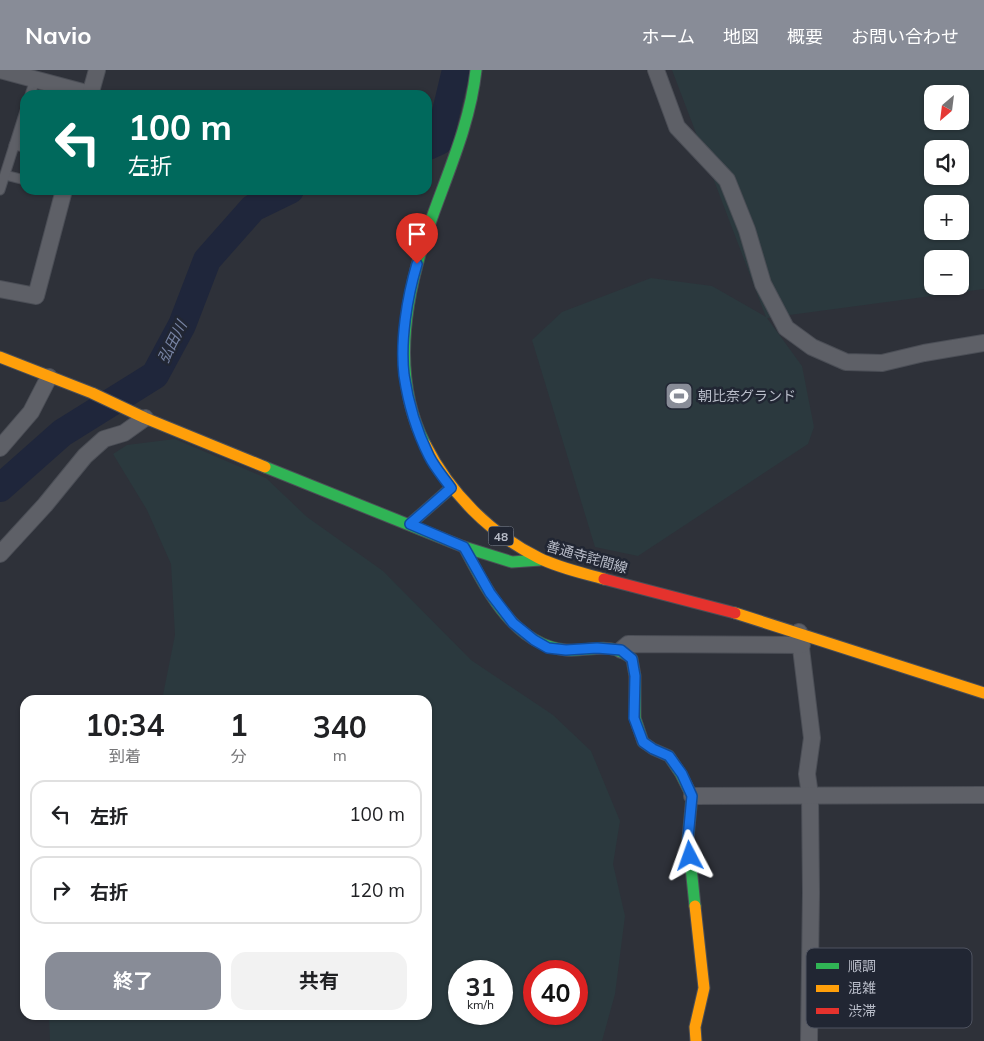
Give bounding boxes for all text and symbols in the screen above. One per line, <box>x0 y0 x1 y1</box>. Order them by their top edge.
text: Navio <box>25 20 91 50</box>
text: ホーム <box>642 25 695 48</box>
text: 地図 <box>723 25 759 48</box>
text: 概要 <box>787 25 823 48</box>
text: お問い合わせ <box>851 25 959 48</box>
north arrow <box>924 85 969 130</box>
map controls <box>924 85 969 295</box>
text: 100 m <box>128 105 232 149</box>
icon: left <box>45 110 110 175</box>
button: sound <box>924 140 969 185</box>
text: 左折 <box>128 152 172 180</box>
button: + <box>924 195 969 240</box>
pin <box>396 213 438 264</box>
icon: arrive <box>403 220 431 248</box>
button: − <box>924 250 969 295</box>
water label: 弘田川 <box>153 316 192 366</box>
sports icon: 朝比奈グランド <box>664 381 694 411</box>
place label: 朝比奈グランド <box>698 387 796 405</box>
road number: 48 <box>488 526 514 546</box>
street label: 善通寺詫間線 <box>544 537 630 577</box>
text: 10:34 <box>85 706 165 744</box>
text: 1 <box>230 706 248 744</box>
text: 340 <box>313 708 367 746</box>
text: m <box>333 745 347 765</box>
text: 到着 <box>109 746 141 766</box>
text: 分 <box>231 746 247 766</box>
icon: left <box>47 800 75 828</box>
text: 100 m <box>349 802 405 826</box>
text: 左折 <box>90 804 128 828</box>
position arrow <box>663 829 715 881</box>
icon: right <box>47 876 75 904</box>
text: 120 m <box>349 878 405 902</box>
text: 右折 <box>90 880 128 904</box>
legend <box>806 948 972 1028</box>
button: 終了 <box>45 952 221 1010</box>
button: 共有 <box>231 952 407 1010</box>
text: 順調 <box>848 957 876 975</box>
speed limit sign: 40 <box>523 960 588 1025</box>
text: 31 <box>465 971 496 1002</box>
text: 混雑 <box>848 979 876 997</box>
text: km/h <box>467 997 494 1012</box>
text: 渋滞 <box>848 1002 876 1020</box>

